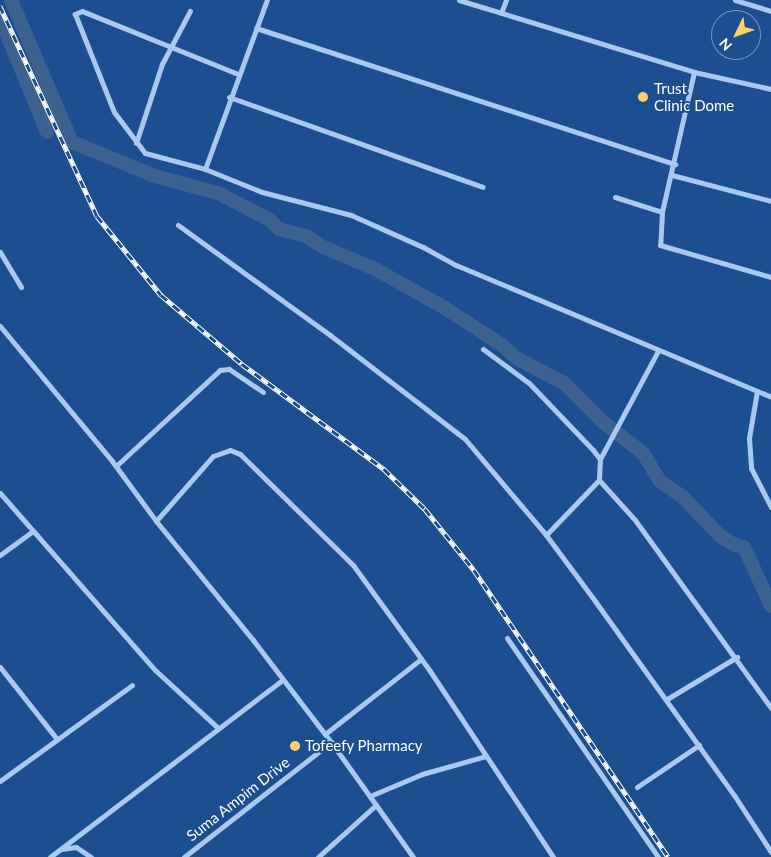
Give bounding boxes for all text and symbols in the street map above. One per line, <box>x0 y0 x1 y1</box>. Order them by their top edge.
north arrow <box>711 10 761 60</box>
text: N <box>715 35 735 54</box>
place label: Trust Clinic Dome <box>654 79 734 114</box>
marker: Trust Clinic Dome <box>636 90 650 104</box>
place label: Tofeefy Pharmacy <box>305 737 423 755</box>
marker: Tofeefy Pharmacy <box>289 740 301 752</box>
street label: Suma Ampim Drive <box>183 753 293 845</box>

